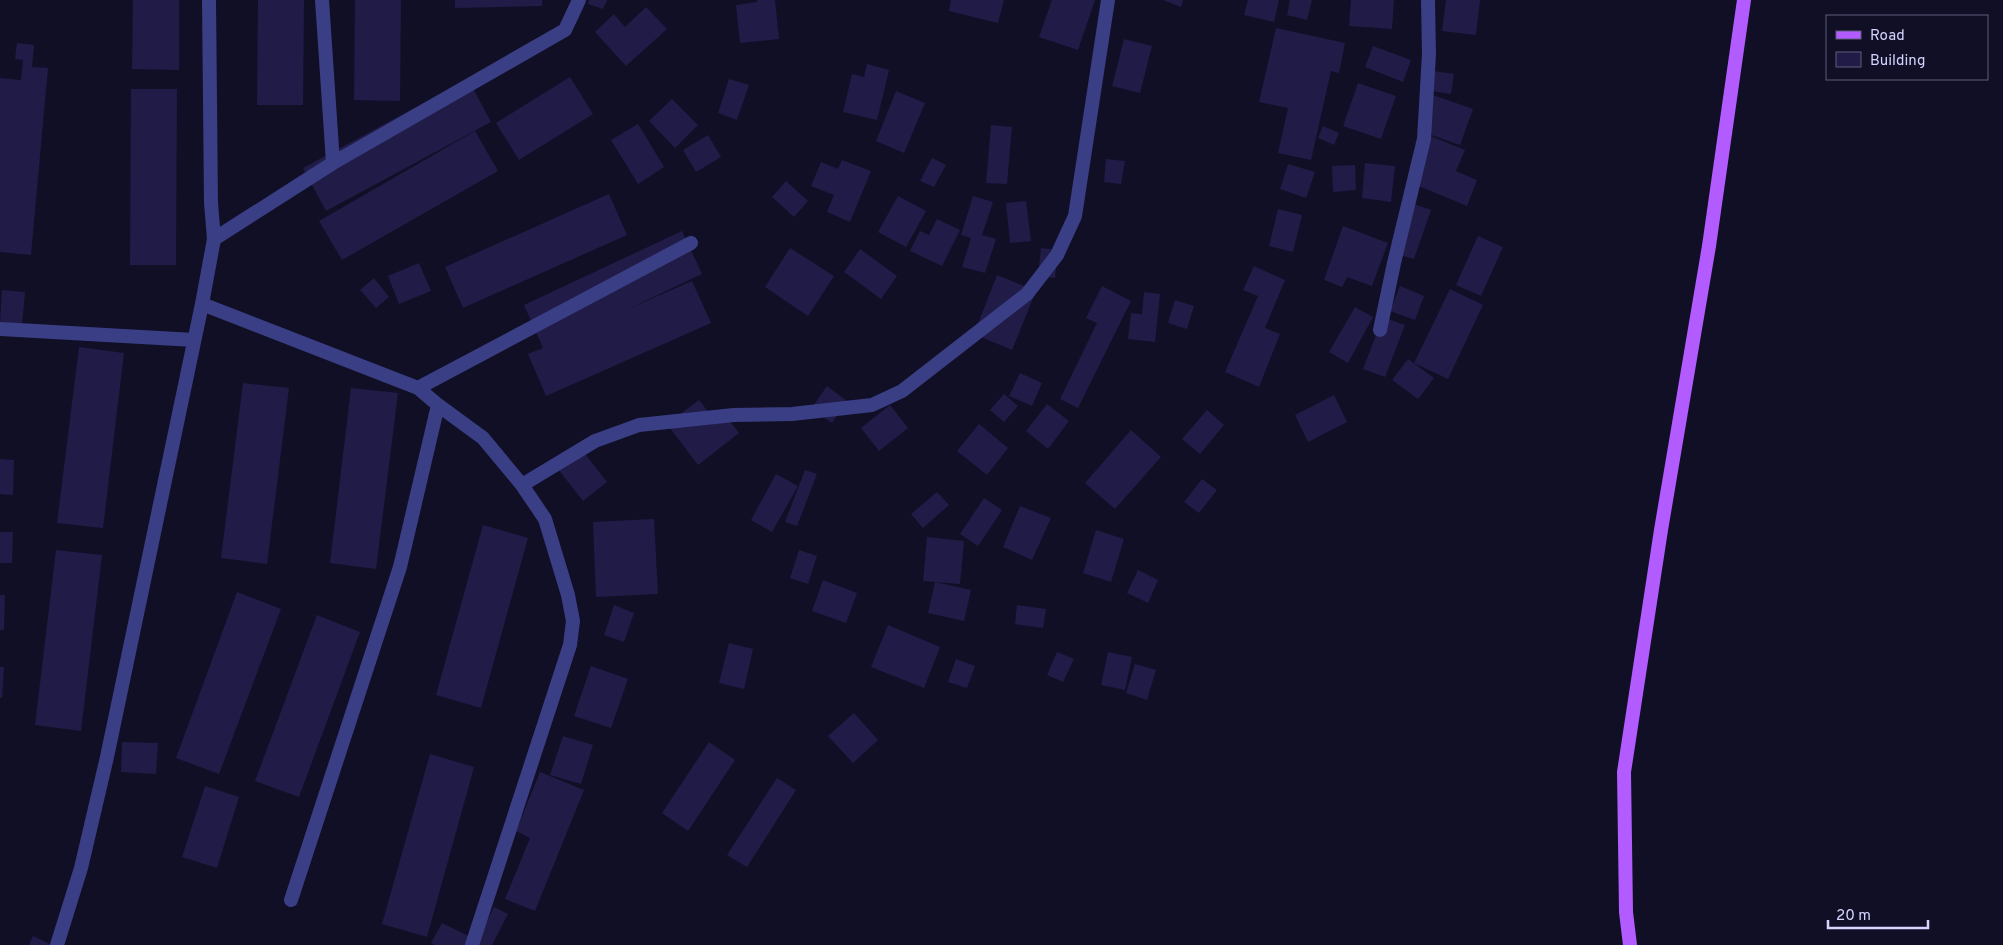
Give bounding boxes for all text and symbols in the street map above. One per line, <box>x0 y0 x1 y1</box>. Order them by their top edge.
legend <box>1826 15 1988 80</box>
text: Road <box>1870 27 1905 46</box>
text: Building <box>1870 52 1925 71</box>
scale bar <box>1828 898 1928 930</box>
text: 20 m <box>1836 907 1871 926</box>

